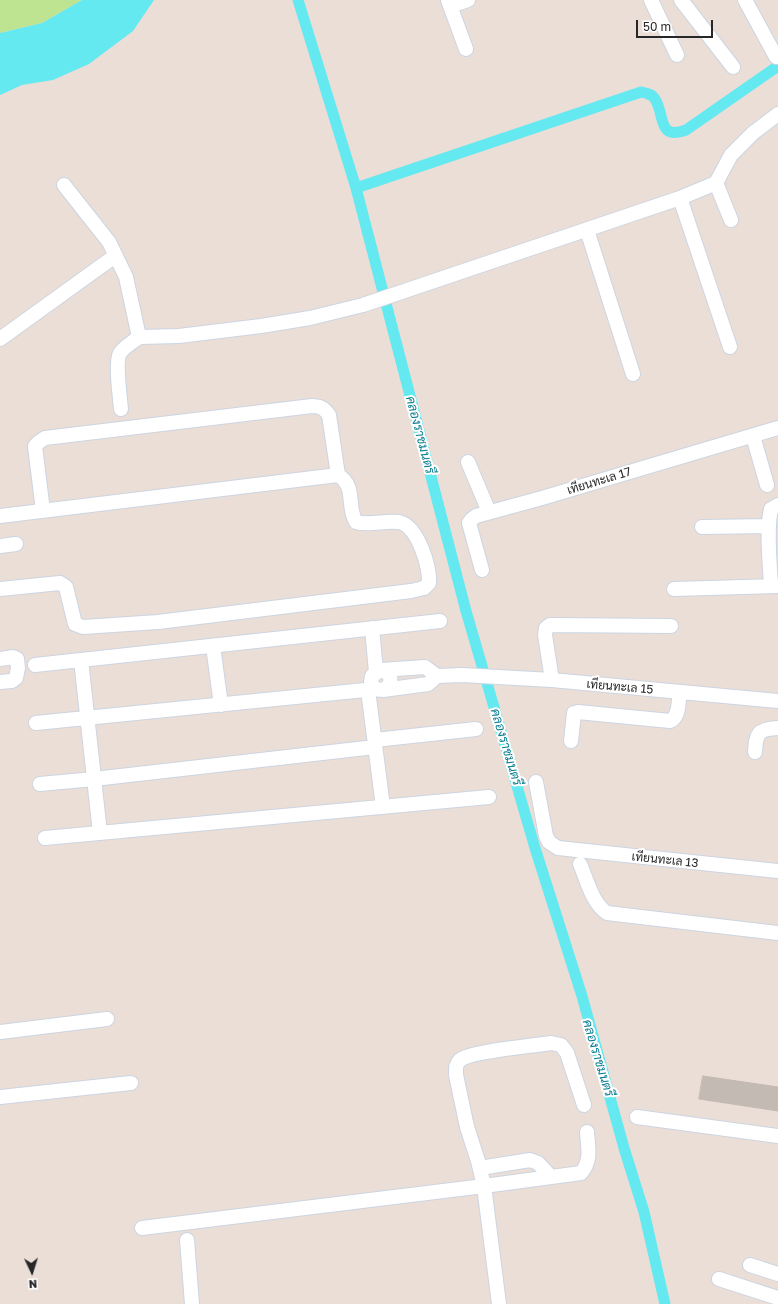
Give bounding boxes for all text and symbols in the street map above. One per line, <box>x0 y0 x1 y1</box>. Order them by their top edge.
scale bar <box>638 12 715 38</box>
text: 50 m <box>643 19 671 34</box>
water label: คลองราชมนตรี <box>402 394 438 476</box>
street label: เทียนทะเล 17 <box>565 464 633 498</box>
street label: เทียนทะเล 15 <box>586 677 654 697</box>
water label: คลองราชมนตรี <box>487 707 525 787</box>
street label: เทียนทะเล 13 <box>631 849 699 871</box>
water label: คลองราชมนตรี <box>579 1018 617 1098</box>
north arrow <box>12 1252 52 1292</box>
text: N <box>28 1278 38 1291</box>

